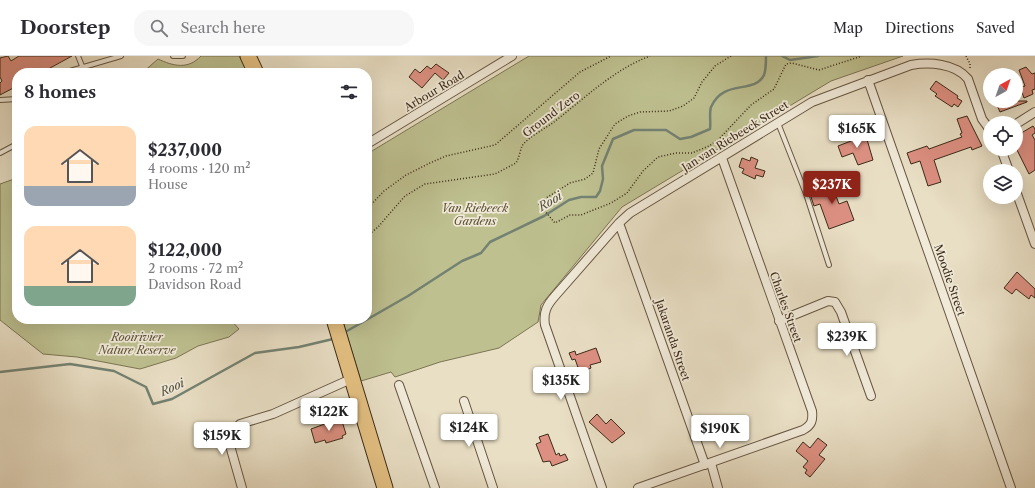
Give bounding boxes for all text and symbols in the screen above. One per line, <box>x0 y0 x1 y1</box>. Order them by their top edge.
search box <box>134 10 414 46</box>
text: Doorstep <box>20 16 110 39</box>
icon: search <box>148 17 170 39</box>
text: Search here <box>180 18 265 37</box>
text: Map <box>833 19 863 37</box>
text: Directions <box>885 19 954 37</box>
text: Saved <box>976 19 1015 37</box>
street label: Arbour Road <box>401 67 467 115</box>
north arrow <box>983 68 1023 108</box>
map controls <box>983 68 1023 204</box>
icon: filters <box>338 81 360 103</box>
text: 8 homes <box>24 82 96 102</box>
street label: Ground Zero <box>520 88 583 140</box>
street label: Jan van Riebeeck Street <box>678 97 791 176</box>
pin: $165K <box>829 115 885 149</box>
button: locate <box>983 116 1023 156</box>
text: $165K <box>838 120 876 136</box>
text: $237,000 <box>148 140 222 160</box>
icon: home <box>56 142 104 190</box>
text: 4 rooms · 120 m² <box>148 160 251 176</box>
button: layers <box>983 164 1023 204</box>
pin: $237K <box>804 171 860 205</box>
text: House <box>148 176 188 192</box>
text: $237K <box>812 176 852 192</box>
water label: Rooi <box>535 187 566 214</box>
park label: Van Riebeeck Gardens <box>442 201 509 228</box>
text: $122,000 <box>148 240 222 260</box>
icon: home <box>56 242 104 290</box>
street label: Moodie Street <box>931 242 969 318</box>
text: 2 rooms · 72 m² <box>148 260 243 276</box>
street label: Charles Street <box>767 270 805 344</box>
text: Davidson Road <box>148 276 241 292</box>
street label: Jakaranda Street <box>652 296 694 383</box>
pin: $239K <box>819 323 875 357</box>
text: $239K <box>827 328 867 344</box>
park label: Rooirivier Nature Reserve <box>97 330 176 357</box>
pin: $135K <box>533 367 589 401</box>
text: $135K <box>542 372 580 388</box>
water label: Rooi <box>157 375 188 399</box>
pin: $122K <box>301 398 357 432</box>
text: $122K <box>310 403 348 419</box>
pin: $124K <box>441 414 497 448</box>
pin: $190K <box>692 415 748 449</box>
text: $124K <box>450 419 488 435</box>
text: $190K <box>700 420 740 436</box>
pin: $159K <box>194 422 250 456</box>
text: $159K <box>203 427 241 443</box>

